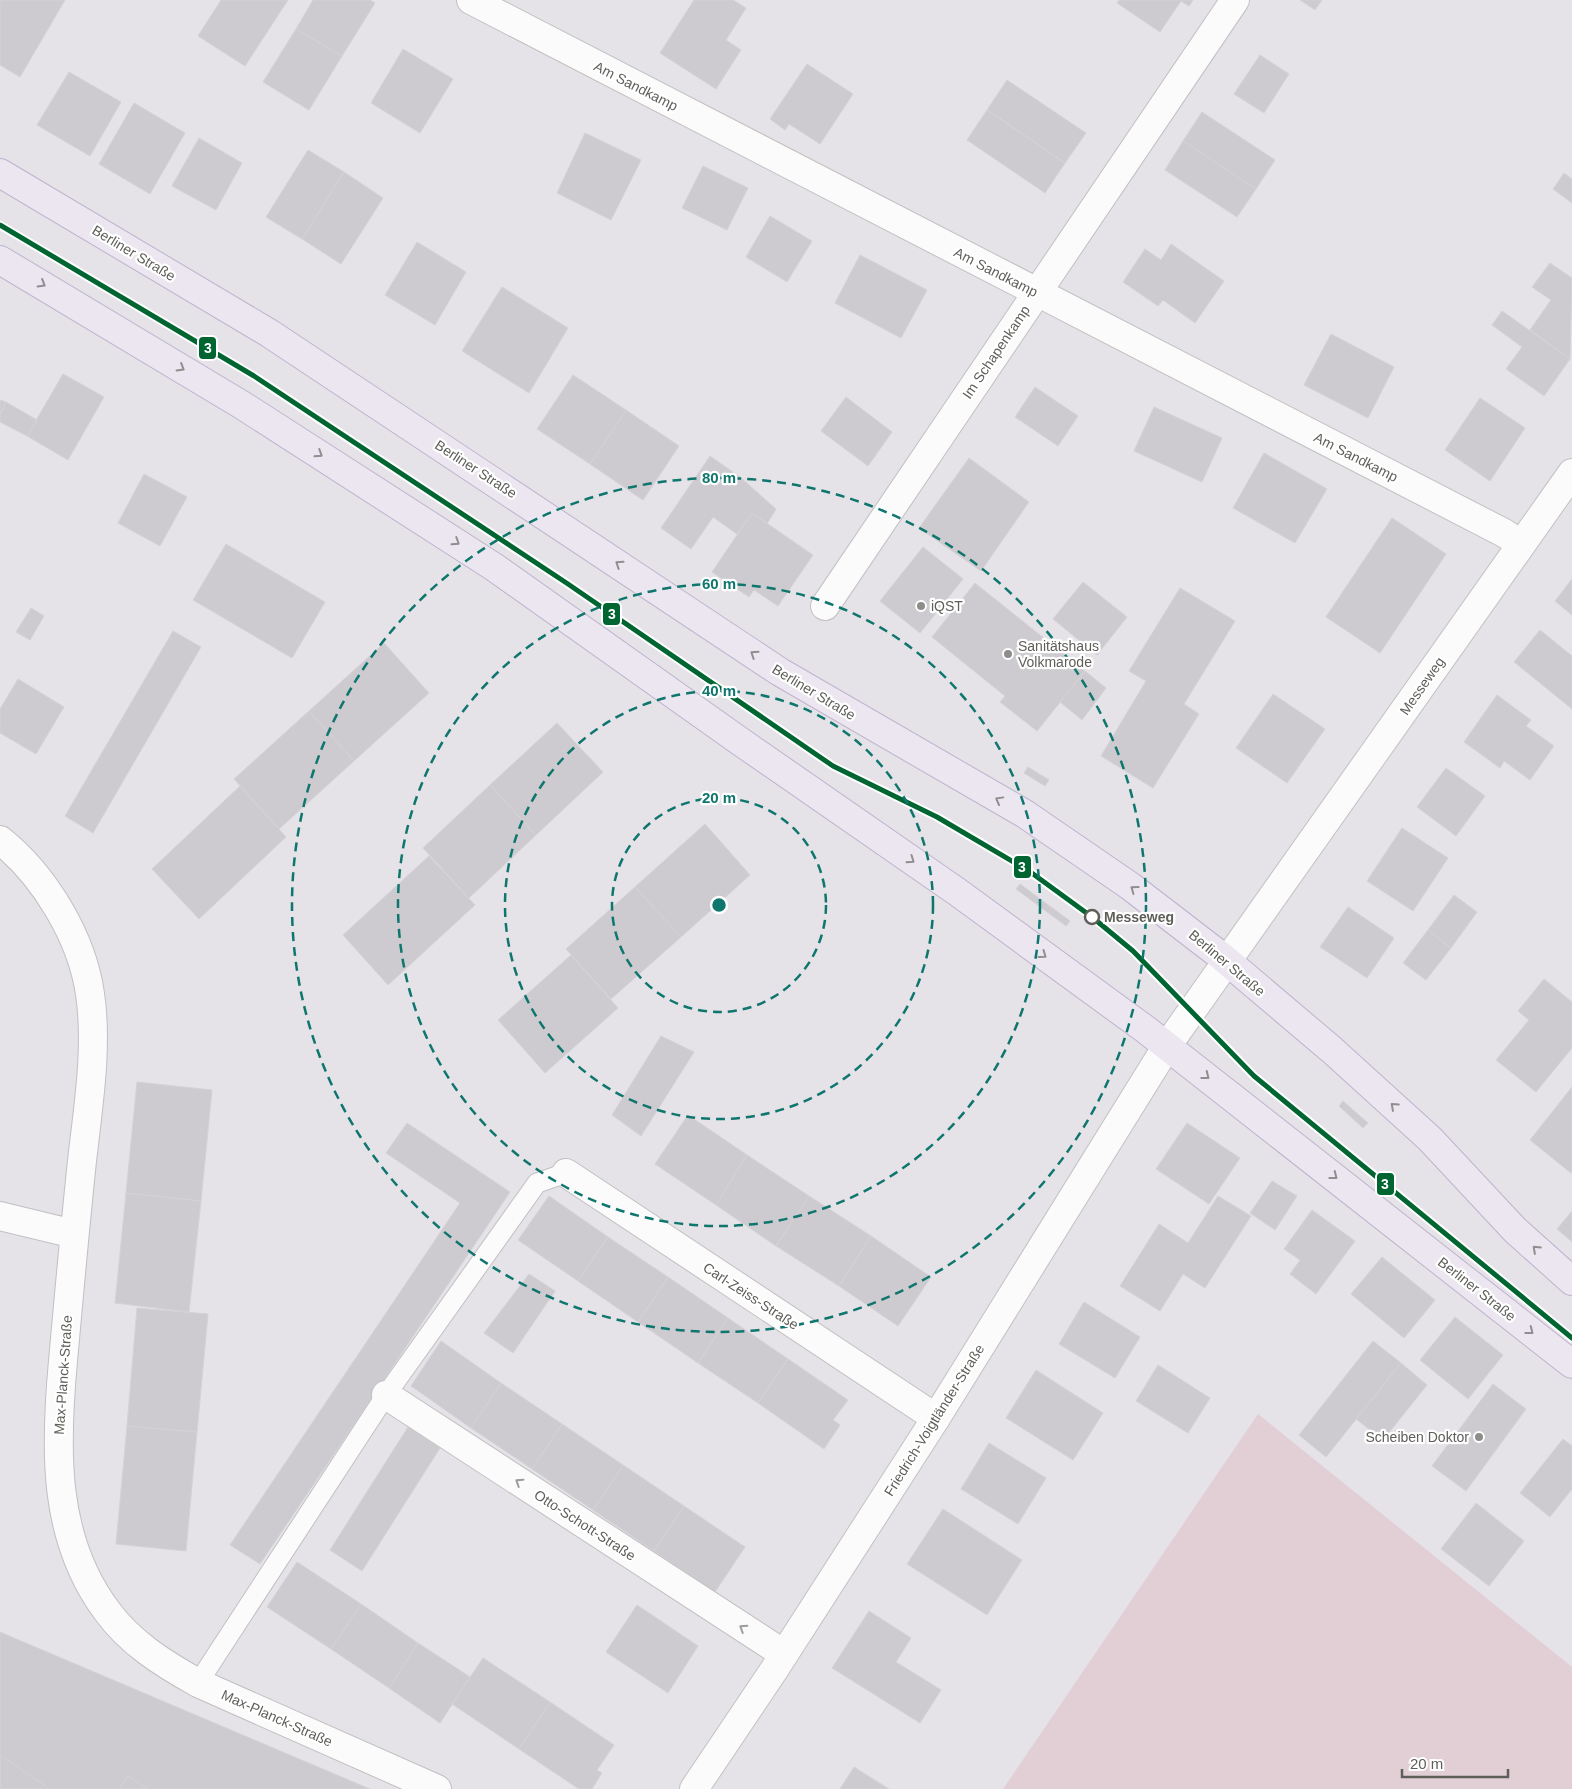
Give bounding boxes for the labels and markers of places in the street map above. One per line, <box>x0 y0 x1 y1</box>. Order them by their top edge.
place label: iQST <box>931 598 963 614</box>
marker: iQST <box>915 600 927 612</box>
place label: Sanitätshaus Volkmarode <box>1018 638 1099 670</box>
marker: Sanitätshaus Volkmarode <box>1002 648 1014 660</box>
centre of rings <box>710 896 728 914</box>
marker: Messeweg <box>1084 909 1100 925</box>
place label: Messeweg <box>1104 909 1174 925</box>
place label: Scheiben Doktor <box>1365 1429 1469 1445</box>
marker: Scheiben Doktor <box>1473 1431 1485 1443</box>

